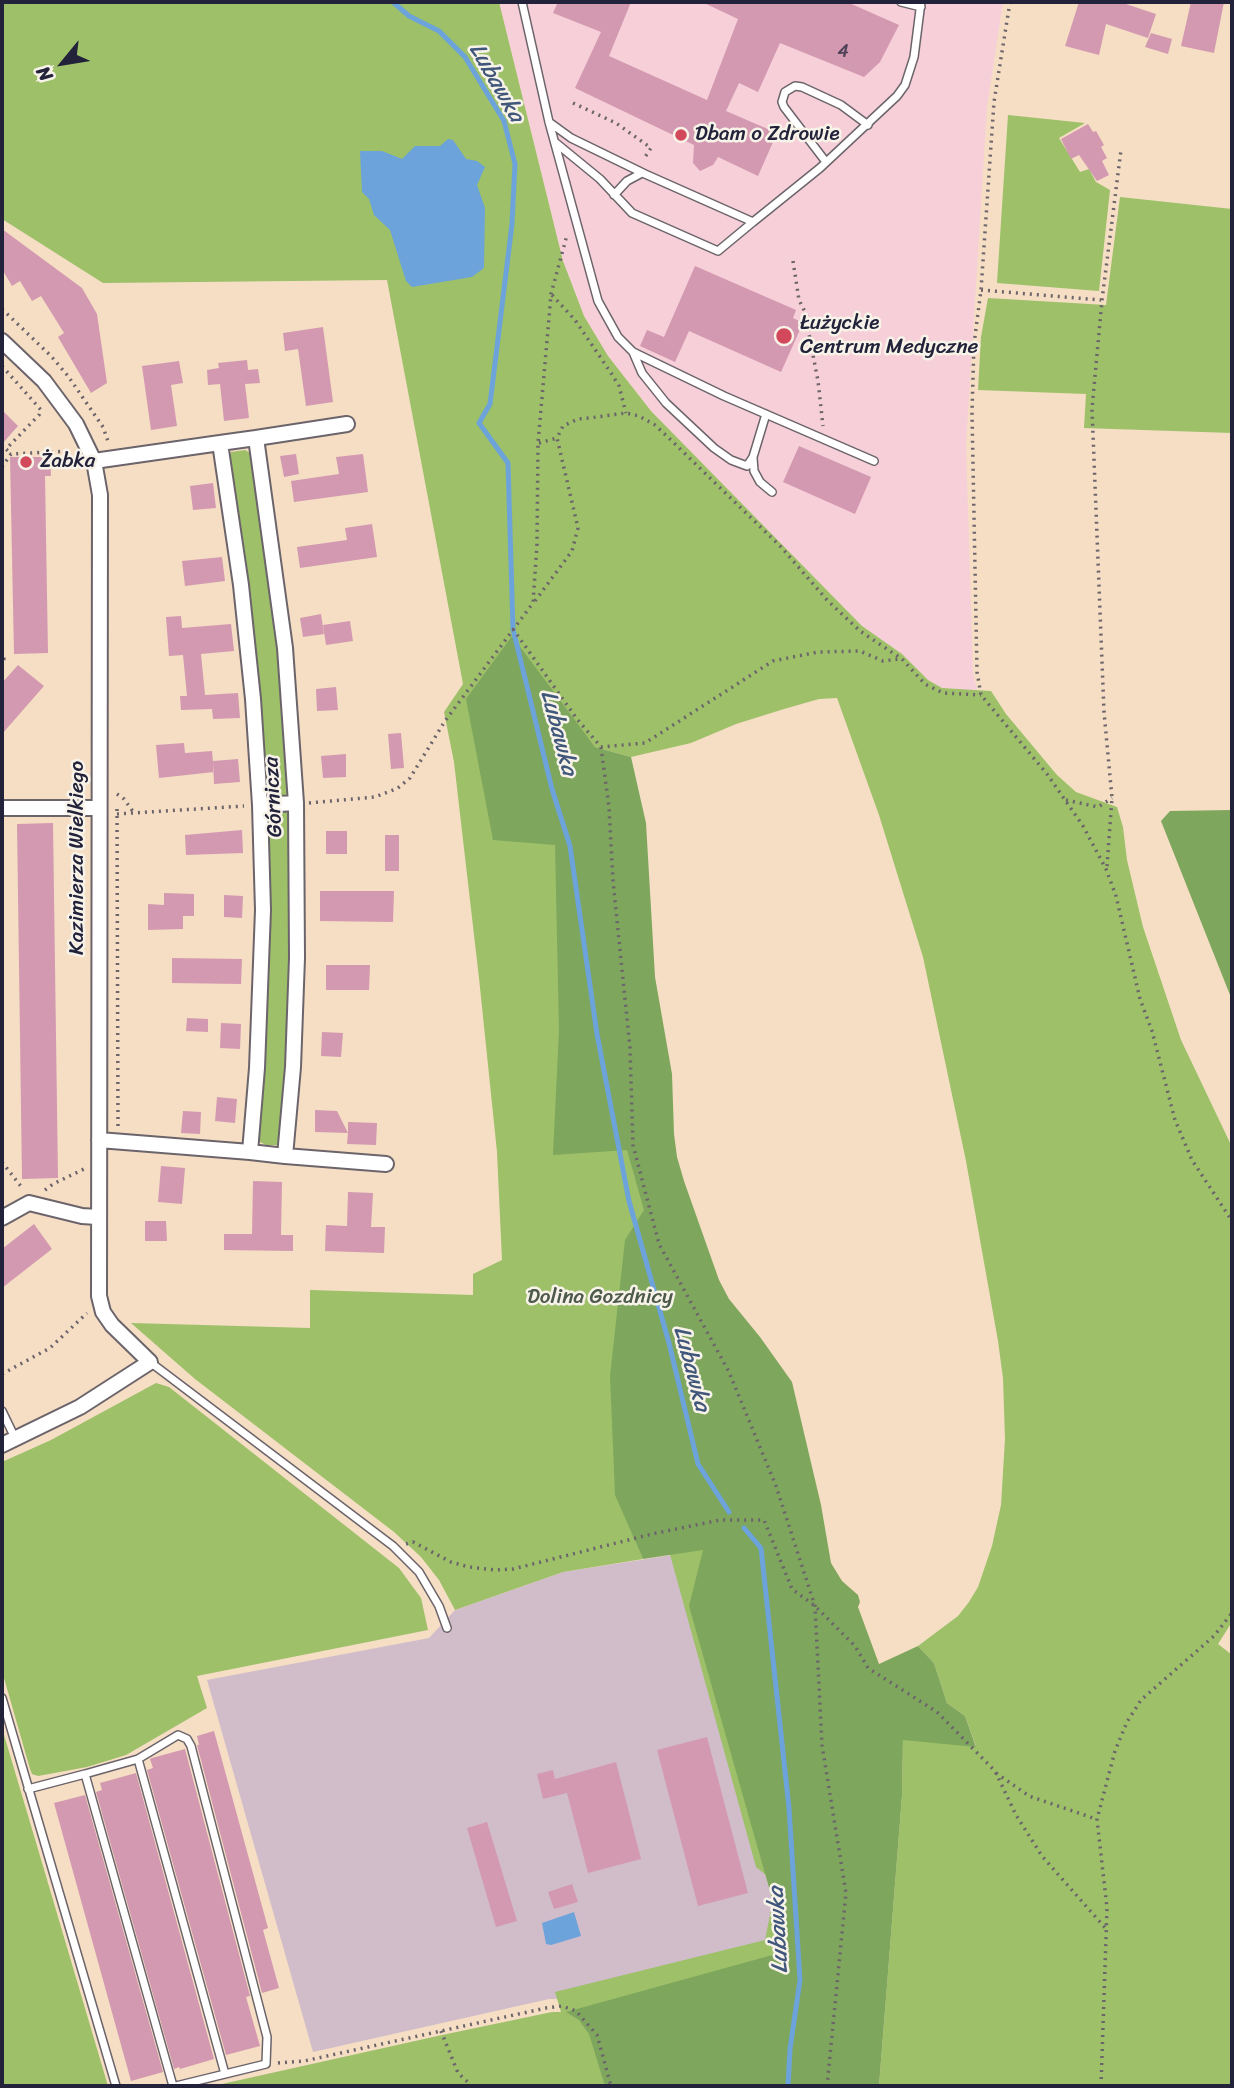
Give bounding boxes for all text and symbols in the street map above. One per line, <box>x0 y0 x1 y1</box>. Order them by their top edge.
north arrow <box>28 28 98 98</box>
water label: Lubawka <box>462 39 530 127</box>
house number: 4 <box>837 41 849 63</box>
text: N <box>27 60 62 88</box>
place label: Dbam o Zdrowie <box>695 122 840 148</box>
marker: Dbam o Zdrowie <box>673 127 689 143</box>
place label: Łużyckie Centrum Medyczne <box>800 311 978 361</box>
marker: Łużyckie Centrum Medyczne <box>774 326 794 346</box>
place label: Żabka <box>40 449 95 475</box>
marker: Żabka <box>18 454 34 470</box>
water label: Lubawka <box>533 688 583 778</box>
street label: Górnicza <box>259 756 289 838</box>
street label: Kazimierza Wielkiego <box>65 761 91 955</box>
park label: Dolina Gozdnicy <box>527 1285 673 1311</box>
water label: Lubawka <box>666 1324 716 1414</box>
water label: Lubawka <box>763 1886 795 1974</box>

